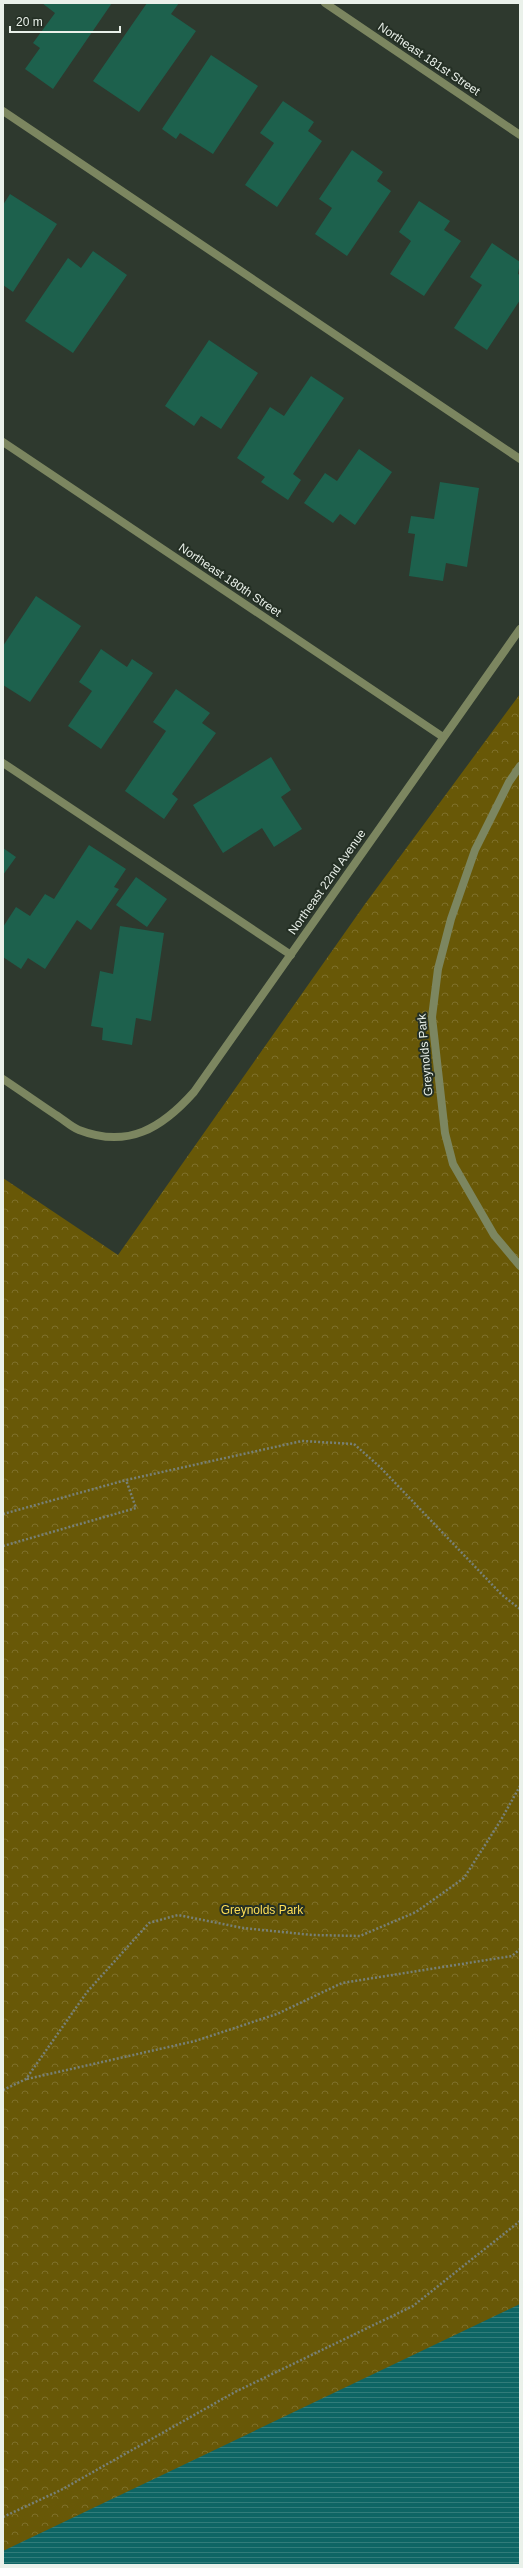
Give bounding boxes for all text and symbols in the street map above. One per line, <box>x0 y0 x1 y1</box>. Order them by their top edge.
scale bar <box>10 8 120 34</box>
text: 20 m <box>16 15 43 29</box>
street label: Northeast 181st Street <box>375 20 483 99</box>
street label: Northeast 180th Street <box>176 540 285 620</box>
street label: Northeast 22nd Avenue <box>285 826 369 937</box>
street label: Greynolds Park <box>414 1012 436 1097</box>
park label: Greynolds Park <box>221 1903 304 1917</box>

